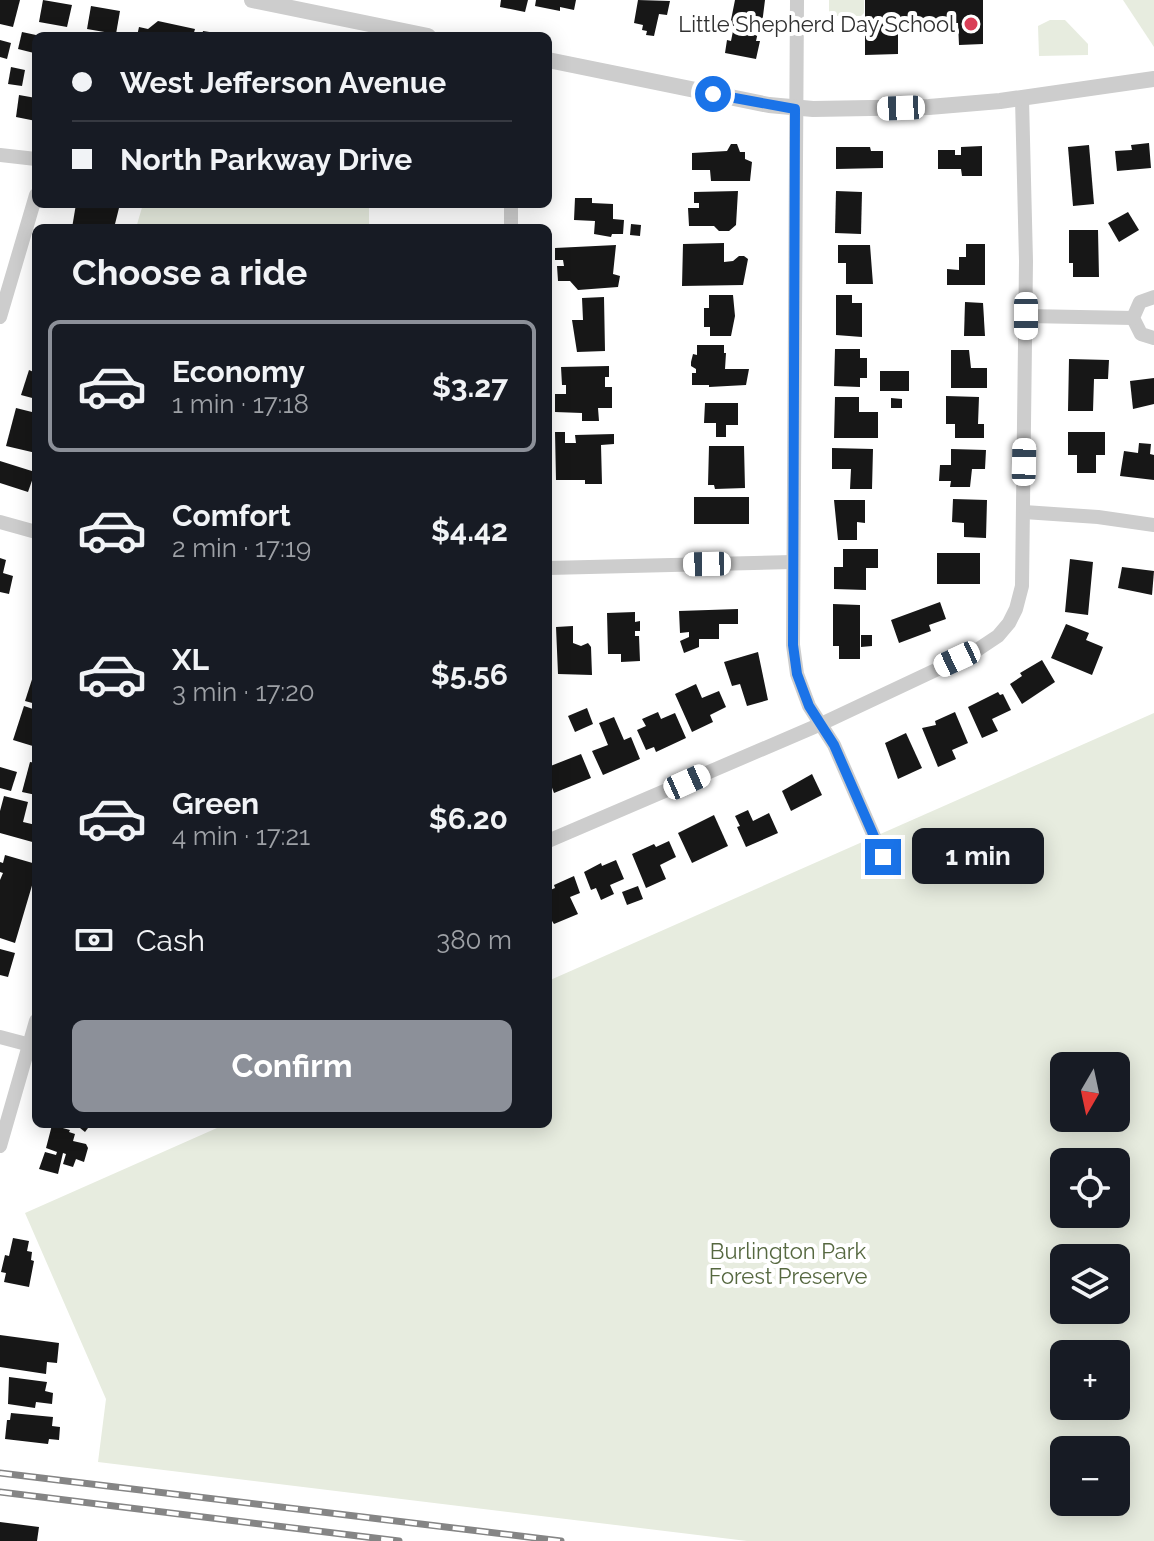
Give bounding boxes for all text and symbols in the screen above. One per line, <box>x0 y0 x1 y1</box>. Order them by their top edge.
place label: Little Shepherd Day School <box>678 11 955 37</box>
marker: Little Shepherd Day School <box>962 15 980 33</box>
text: West Jefferson Avenue <box>120 65 446 100</box>
route start <box>695 76 731 112</box>
car <box>877 95 925 121</box>
text: North Parkway Drive <box>120 142 412 177</box>
text: Choose a ride <box>72 251 307 293</box>
car <box>1014 292 1038 340</box>
icon: car <box>76 350 148 422</box>
text: Economy <box>172 354 305 389</box>
text: $3.27 <box>432 369 508 404</box>
text: 1 min · 17:18 <box>172 389 309 419</box>
car <box>1012 438 1036 486</box>
icon: car <box>76 494 148 566</box>
text: Comfort <box>172 498 291 533</box>
text: $4.42 <box>431 513 508 548</box>
text: 2 min · 17:19 <box>172 533 311 563</box>
car <box>683 552 731 576</box>
icon: car <box>76 638 148 710</box>
car <box>930 638 984 680</box>
text: XL <box>172 642 209 677</box>
text: $5.56 <box>431 657 508 692</box>
text: 3 min · 17:20 <box>172 677 315 707</box>
car <box>660 761 714 803</box>
icon: car <box>76 782 148 854</box>
text: Green <box>172 786 259 821</box>
text: $6.20 <box>429 801 508 836</box>
text: 4 min · 17:21 <box>172 821 310 851</box>
callout: 1 min <box>911 829 1043 885</box>
route end <box>865 839 901 875</box>
text: 1 min <box>945 841 1011 871</box>
icon: cash <box>72 918 116 962</box>
text: Cash <box>136 923 205 958</box>
text: 380 m <box>436 925 512 955</box>
button: Confirm <box>72 1020 512 1112</box>
north arrow <box>1050 1052 1130 1132</box>
map controls <box>1050 1052 1130 1516</box>
button: locate <box>1050 1148 1130 1228</box>
park label: Burlington Park Forest Preserve <box>709 1238 867 1289</box>
button: layers <box>1050 1244 1130 1324</box>
button: + <box>1050 1340 1130 1420</box>
button: − <box>1050 1436 1130 1516</box>

